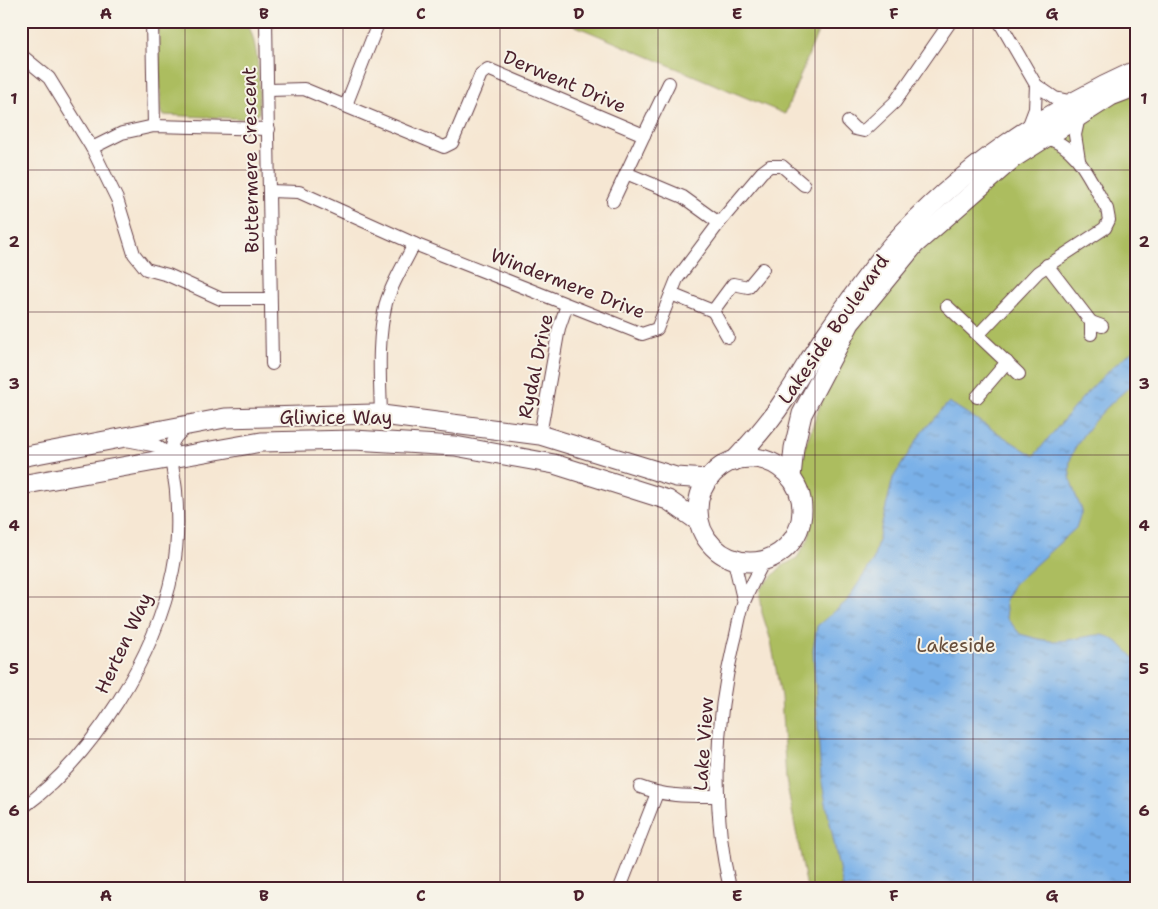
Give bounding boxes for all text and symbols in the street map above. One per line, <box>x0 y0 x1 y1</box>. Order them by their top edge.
text: A <box>100 3 112 24</box>
text: B <box>259 3 269 24</box>
text: C <box>416 3 426 24</box>
text: D <box>573 3 585 24</box>
text: E <box>732 3 742 24</box>
text: F <box>889 3 899 24</box>
text: G <box>1046 3 1059 24</box>
street label: Derwent Drive <box>500 44 630 119</box>
street label: Buttermere Crescent <box>236 67 265 253</box>
text: 1 <box>10 88 18 109</box>
text: 1 <box>1140 88 1148 109</box>
text: 2 <box>8 231 20 252</box>
text: 2 <box>1138 231 1150 252</box>
street label: Windermere Drive <box>487 242 649 325</box>
street label: Lakeside Boulevard <box>772 250 894 409</box>
street label: Rydal Drive <box>512 312 559 421</box>
text: 3 <box>8 373 20 394</box>
text: 3 <box>1138 373 1150 394</box>
street label: Gliwice Way <box>279 405 393 430</box>
text: 4 <box>8 515 20 536</box>
text: 4 <box>1138 515 1150 536</box>
street label: Herten Way <box>89 589 158 698</box>
park label: Lakeside <box>916 633 996 658</box>
text: 5 <box>9 658 19 679</box>
text: 5 <box>1139 658 1149 679</box>
street label: Lake View <box>688 696 719 792</box>
text: 6 <box>8 800 20 821</box>
text: 6 <box>1138 800 1150 821</box>
text: A <box>100 885 112 906</box>
text: B <box>259 885 269 906</box>
text: C <box>416 885 426 906</box>
text: D <box>573 885 585 906</box>
text: E <box>732 885 742 906</box>
text: F <box>889 885 899 906</box>
text: G <box>1046 885 1059 906</box>

